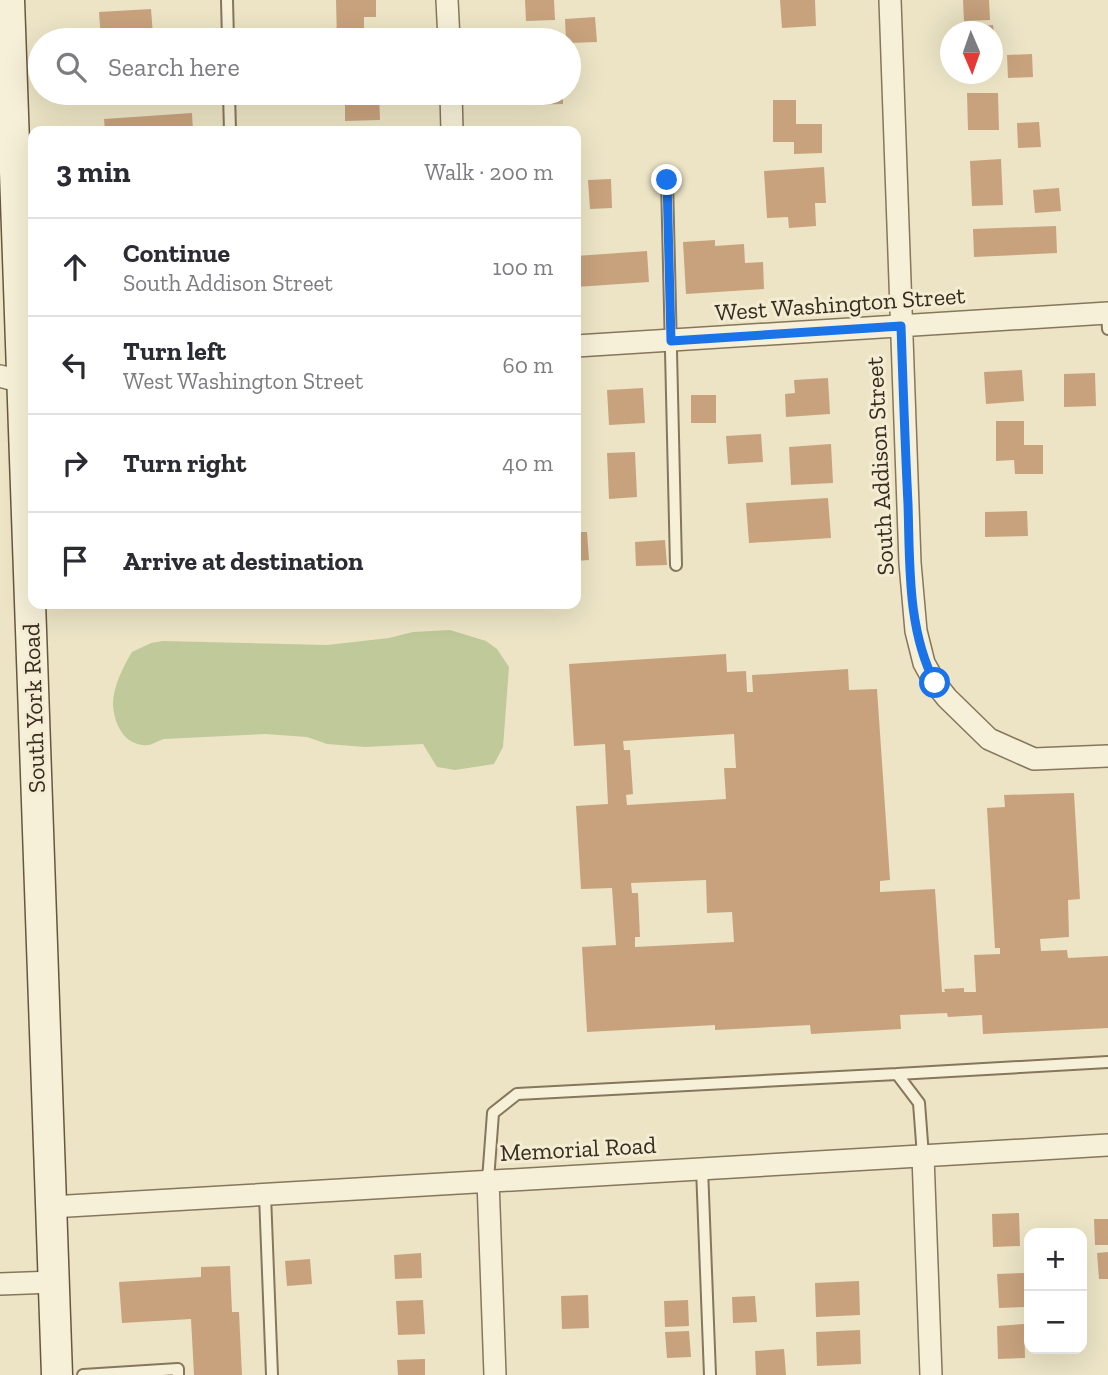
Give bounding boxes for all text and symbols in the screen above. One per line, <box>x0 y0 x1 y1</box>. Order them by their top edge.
north arrow <box>940 21 1003 84</box>
search box <box>28 28 581 105</box>
icon: search <box>52 48 90 86</box>
text: Search here <box>108 51 240 83</box>
text: 3 min <box>56 154 131 190</box>
text: Walk · 200 m <box>424 158 553 186</box>
route end <box>651 164 682 195</box>
text: Continue <box>123 237 230 269</box>
icon: ahead <box>56 248 94 286</box>
text: 100 m <box>493 253 553 281</box>
text: South Addison Street <box>123 269 333 297</box>
street label: West Washington Street <box>714 280 966 327</box>
text: Turn left <box>123 335 226 367</box>
icon: left <box>56 346 94 384</box>
text: 60 m <box>502 351 553 379</box>
street label: South Addison Street <box>859 356 900 576</box>
text: West Washington Street <box>123 367 363 395</box>
icon: right <box>56 444 94 482</box>
text: Turn right <box>123 447 246 479</box>
text: 40 m <box>502 449 553 477</box>
icon: arrive <box>56 542 94 580</box>
text: Arrive at destination <box>123 545 363 577</box>
street label: South York Road <box>16 623 51 793</box>
route start <box>919 667 950 698</box>
street label: Memorial Road <box>499 1130 657 1167</box>
map controls <box>1024 1228 1087 1354</box>
button: + <box>1024 1228 1087 1291</box>
button: − <box>1024 1291 1087 1354</box>

